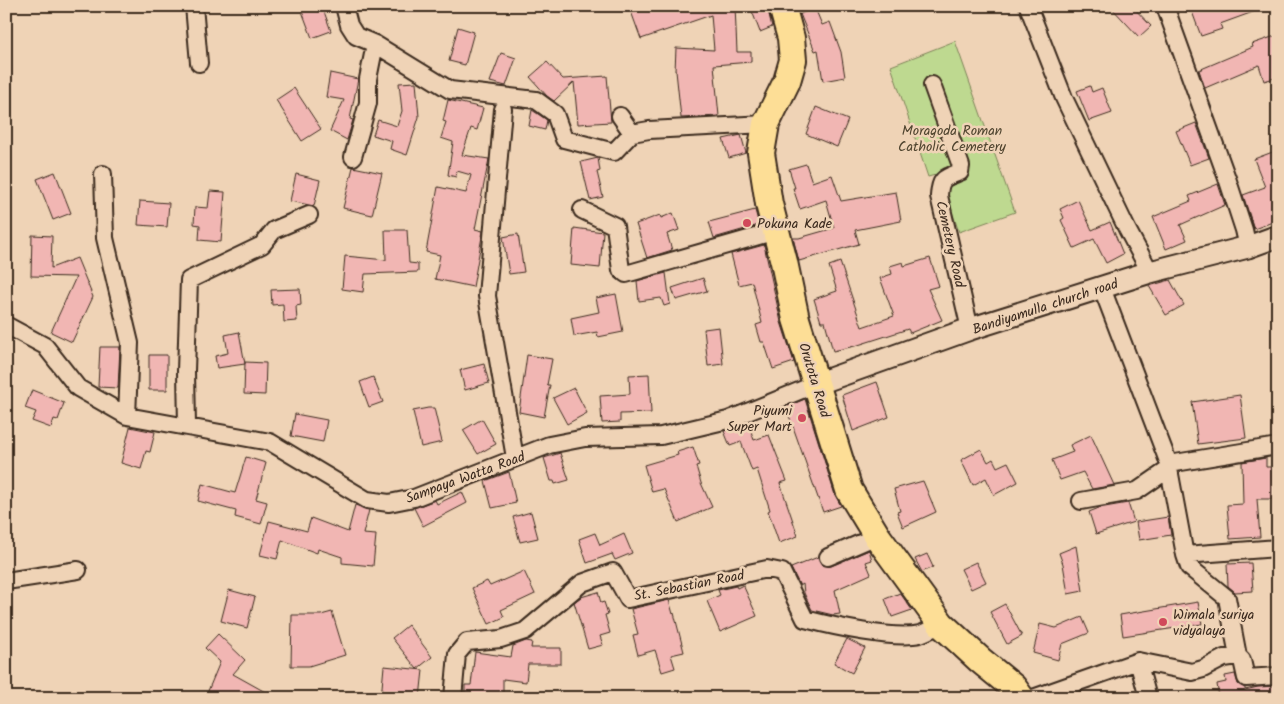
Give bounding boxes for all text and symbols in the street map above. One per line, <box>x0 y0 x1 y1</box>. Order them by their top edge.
park label: Moragoda Roman Catholic Cemetery <box>898 120 1006 158</box>
street label: Cemetery Road <box>929 199 971 291</box>
place label: Pokuna Kade <box>757 213 833 235</box>
marker: Pokuna Kade <box>741 217 753 229</box>
street label: Bandiyamulla church road <box>969 273 1122 341</box>
street label: Orutota Road <box>792 340 836 421</box>
place label: Piyumi Super Mart <box>727 400 793 438</box>
marker: Piyumi Super Mart <box>796 412 808 424</box>
street label: Sampaya Watta Road <box>402 446 529 510</box>
street label: St. Sebastian Road <box>632 564 747 607</box>
place label: Wimala suriya vidyalaya <box>1173 604 1254 642</box>
marker: Wimala suriya vidyalaya <box>1157 616 1169 628</box>

